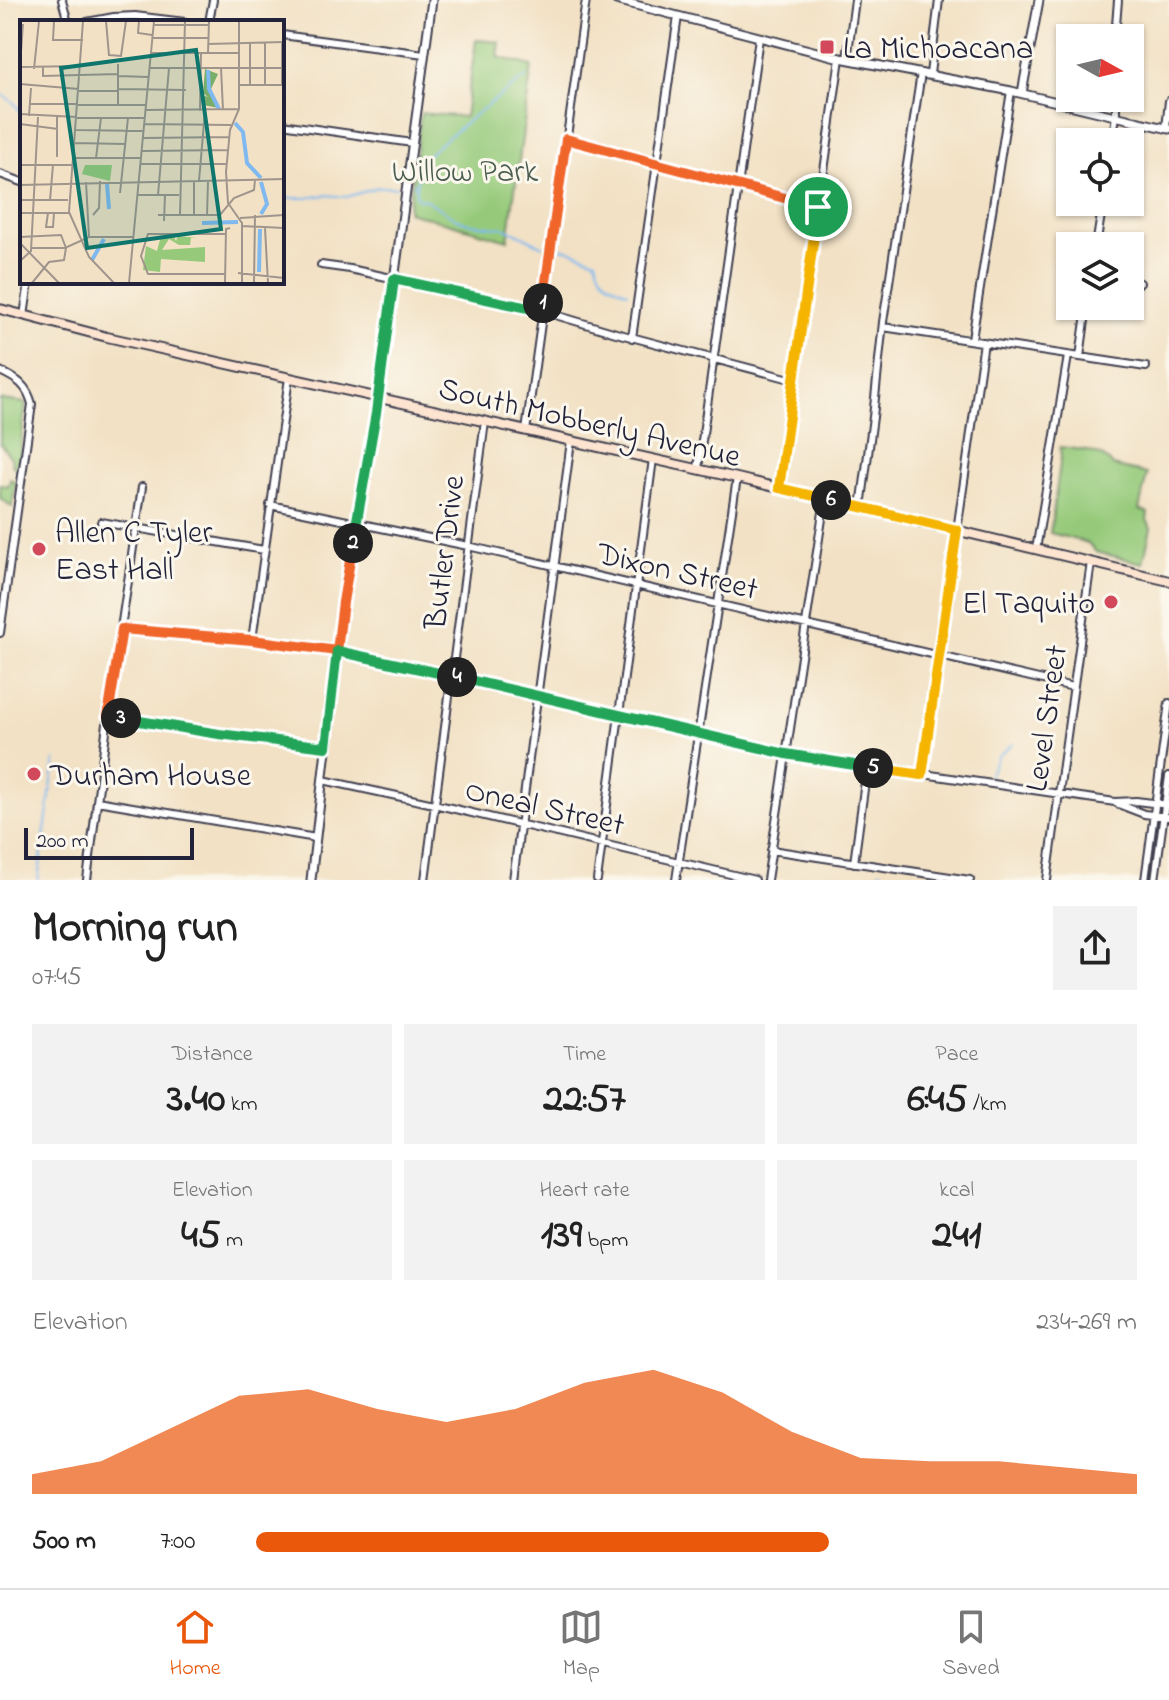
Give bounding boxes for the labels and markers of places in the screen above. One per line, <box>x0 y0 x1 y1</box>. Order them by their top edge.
place label: La Michoacana <box>843 27 1033 74</box>
marker: La Michoacana <box>818 38 836 56</box>
pin <box>784 173 852 241</box>
pin: 1 <box>523 283 563 323</box>
pin: 6 <box>811 480 851 520</box>
place label: Allen C Tyler East Hall <box>55 511 212 595</box>
pin: 2 <box>333 523 373 563</box>
marker: Allen C Tyler East Hall <box>30 540 48 558</box>
place label: El Taquito <box>962 582 1095 629</box>
marker: El Taquito <box>1102 593 1120 611</box>
pin: 4 <box>437 657 477 697</box>
pin: 3 <box>101 698 141 738</box>
pin: 5 <box>853 748 893 788</box>
place label: Durham House <box>49 754 252 801</box>
marker: Durham House <box>25 765 43 783</box>

